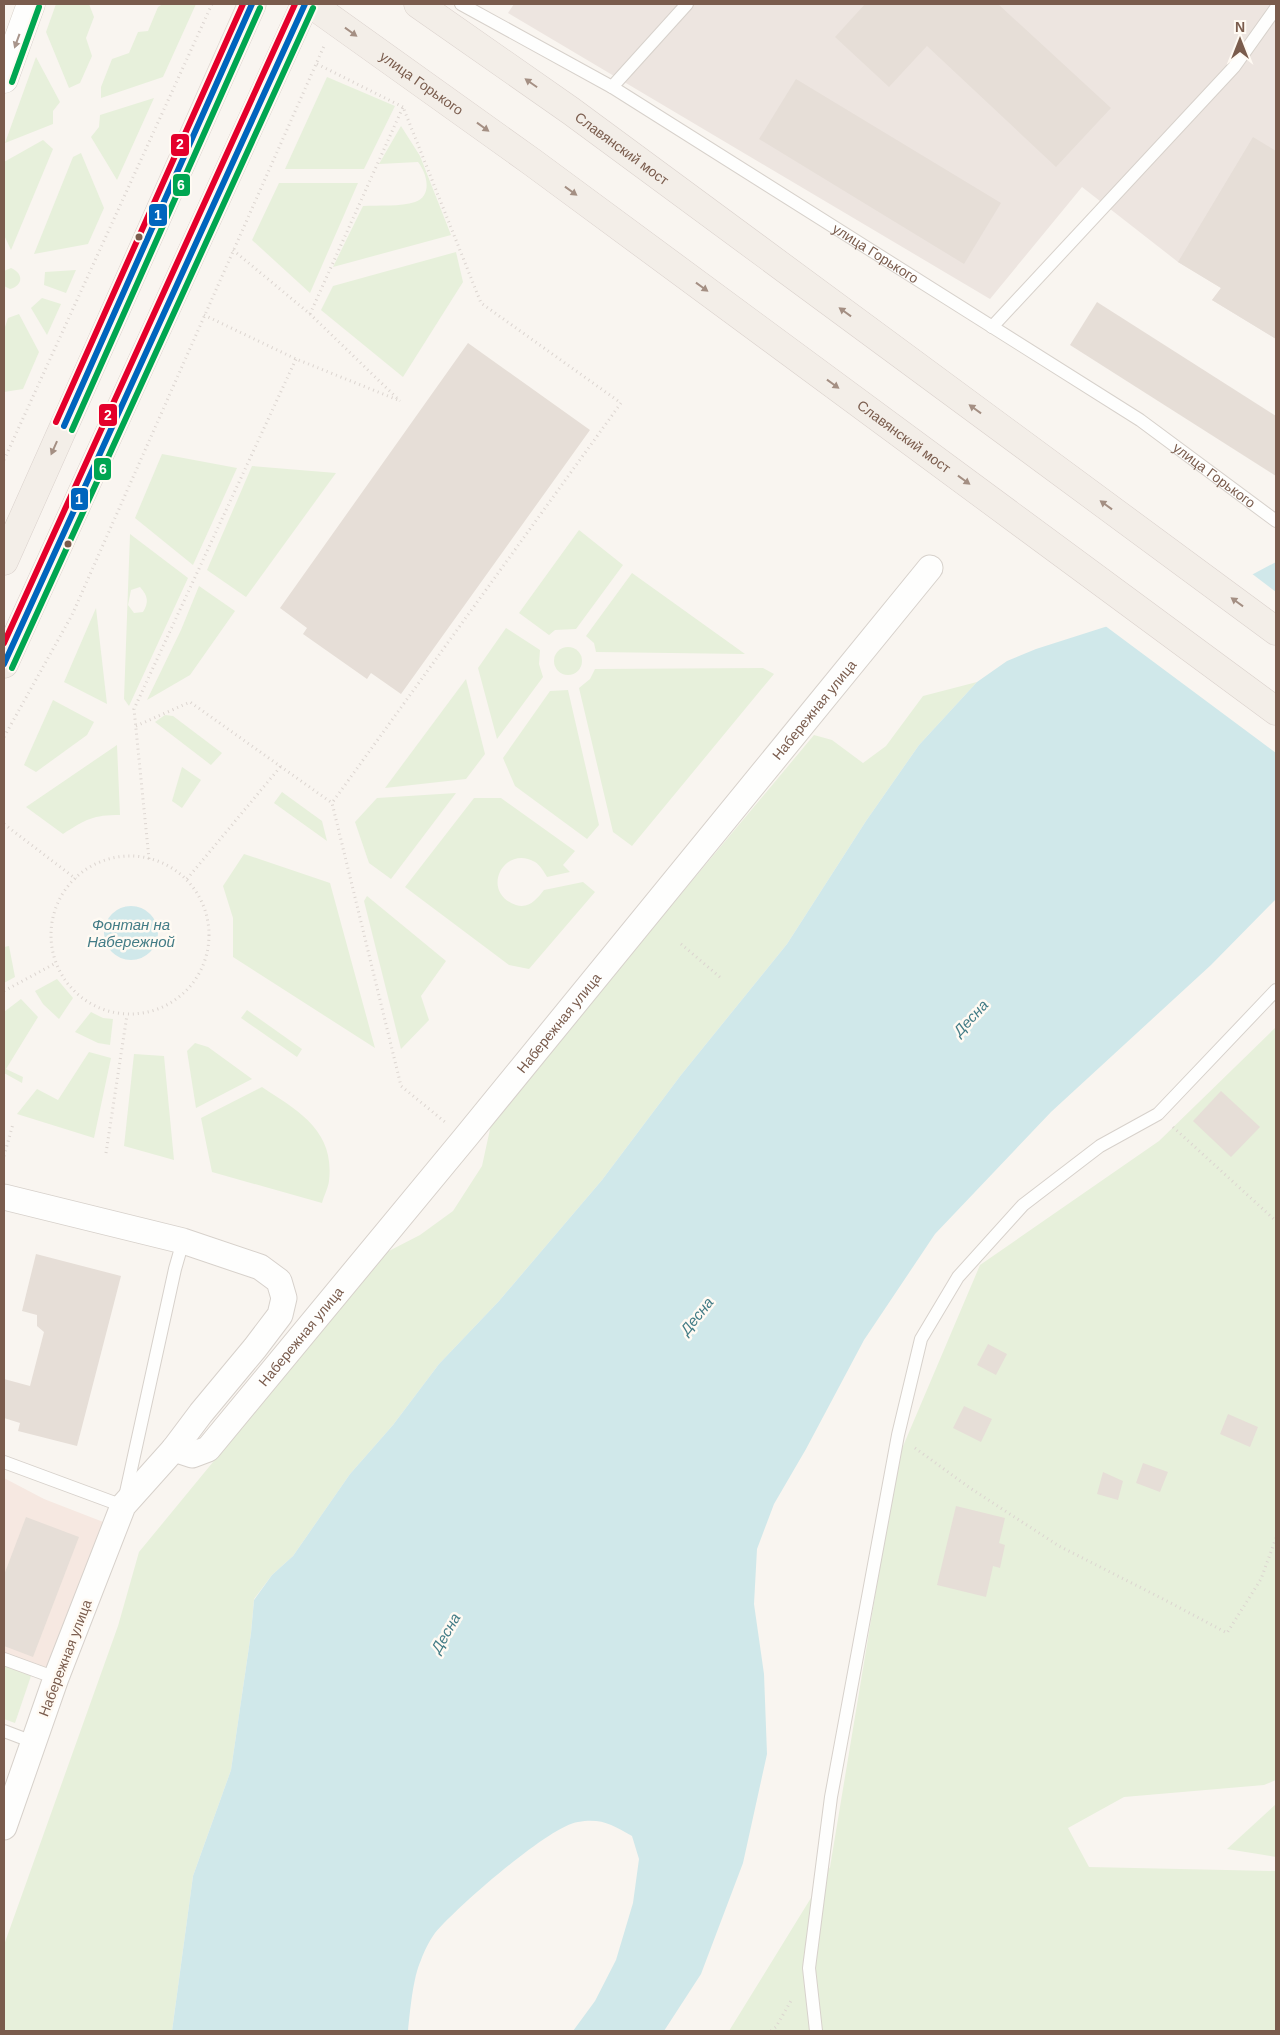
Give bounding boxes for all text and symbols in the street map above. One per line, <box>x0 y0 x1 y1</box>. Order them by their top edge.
north arrow <box>1215 15 1265 65</box>
text: N <box>1235 19 1245 35</box>
one-way arrow <box>344 27 358 37</box>
one-way arrow <box>13 34 21 49</box>
street label: улица Горького <box>377 48 467 118</box>
one-way arrow <box>524 78 538 88</box>
street label: Славянский мост <box>572 109 672 189</box>
one-way arrow <box>476 122 490 132</box>
line badge: 2 <box>170 133 190 157</box>
text: 2 <box>176 136 184 152</box>
line badge: 6 <box>172 173 191 197</box>
text: 6 <box>177 177 185 193</box>
one-way arrow <box>564 186 578 196</box>
line badge: 1 <box>148 203 168 227</box>
text: 1 <box>154 207 162 223</box>
street label: улица Горького <box>830 220 922 286</box>
unlabelled marker <box>134 232 144 242</box>
one-way arrow <box>695 282 708 293</box>
one-way arrow <box>838 308 851 318</box>
one-way arrow <box>826 379 840 389</box>
street label: Славянский мост <box>854 397 954 477</box>
line badge: 2 <box>98 403 118 427</box>
one-way arrow <box>968 404 982 414</box>
text: 2 <box>104 407 112 423</box>
street label: улица Горького <box>1170 439 1259 511</box>
one-way arrow <box>50 441 58 455</box>
line badge: 6 <box>93 457 112 481</box>
text: 6 <box>99 461 107 477</box>
one-way arrow <box>957 475 971 485</box>
line badge: 1 <box>70 487 89 511</box>
text: 1 <box>75 491 83 507</box>
one-way arrow <box>1099 500 1113 510</box>
unlabelled marker <box>63 539 73 549</box>
one-way arrow <box>1231 596 1244 607</box>
street label: Набережная улица <box>769 657 860 763</box>
water label: Фонтан на Набережной <box>87 916 176 950</box>
street label: Набережная улица <box>513 970 604 1076</box>
water label: Десна <box>948 996 991 1041</box>
street label: Набережная улица <box>255 1283 347 1389</box>
water label: Десна <box>675 1294 717 1339</box>
street label: Набережная улица <box>35 1597 95 1719</box>
water label: Десна <box>426 1610 464 1657</box>

